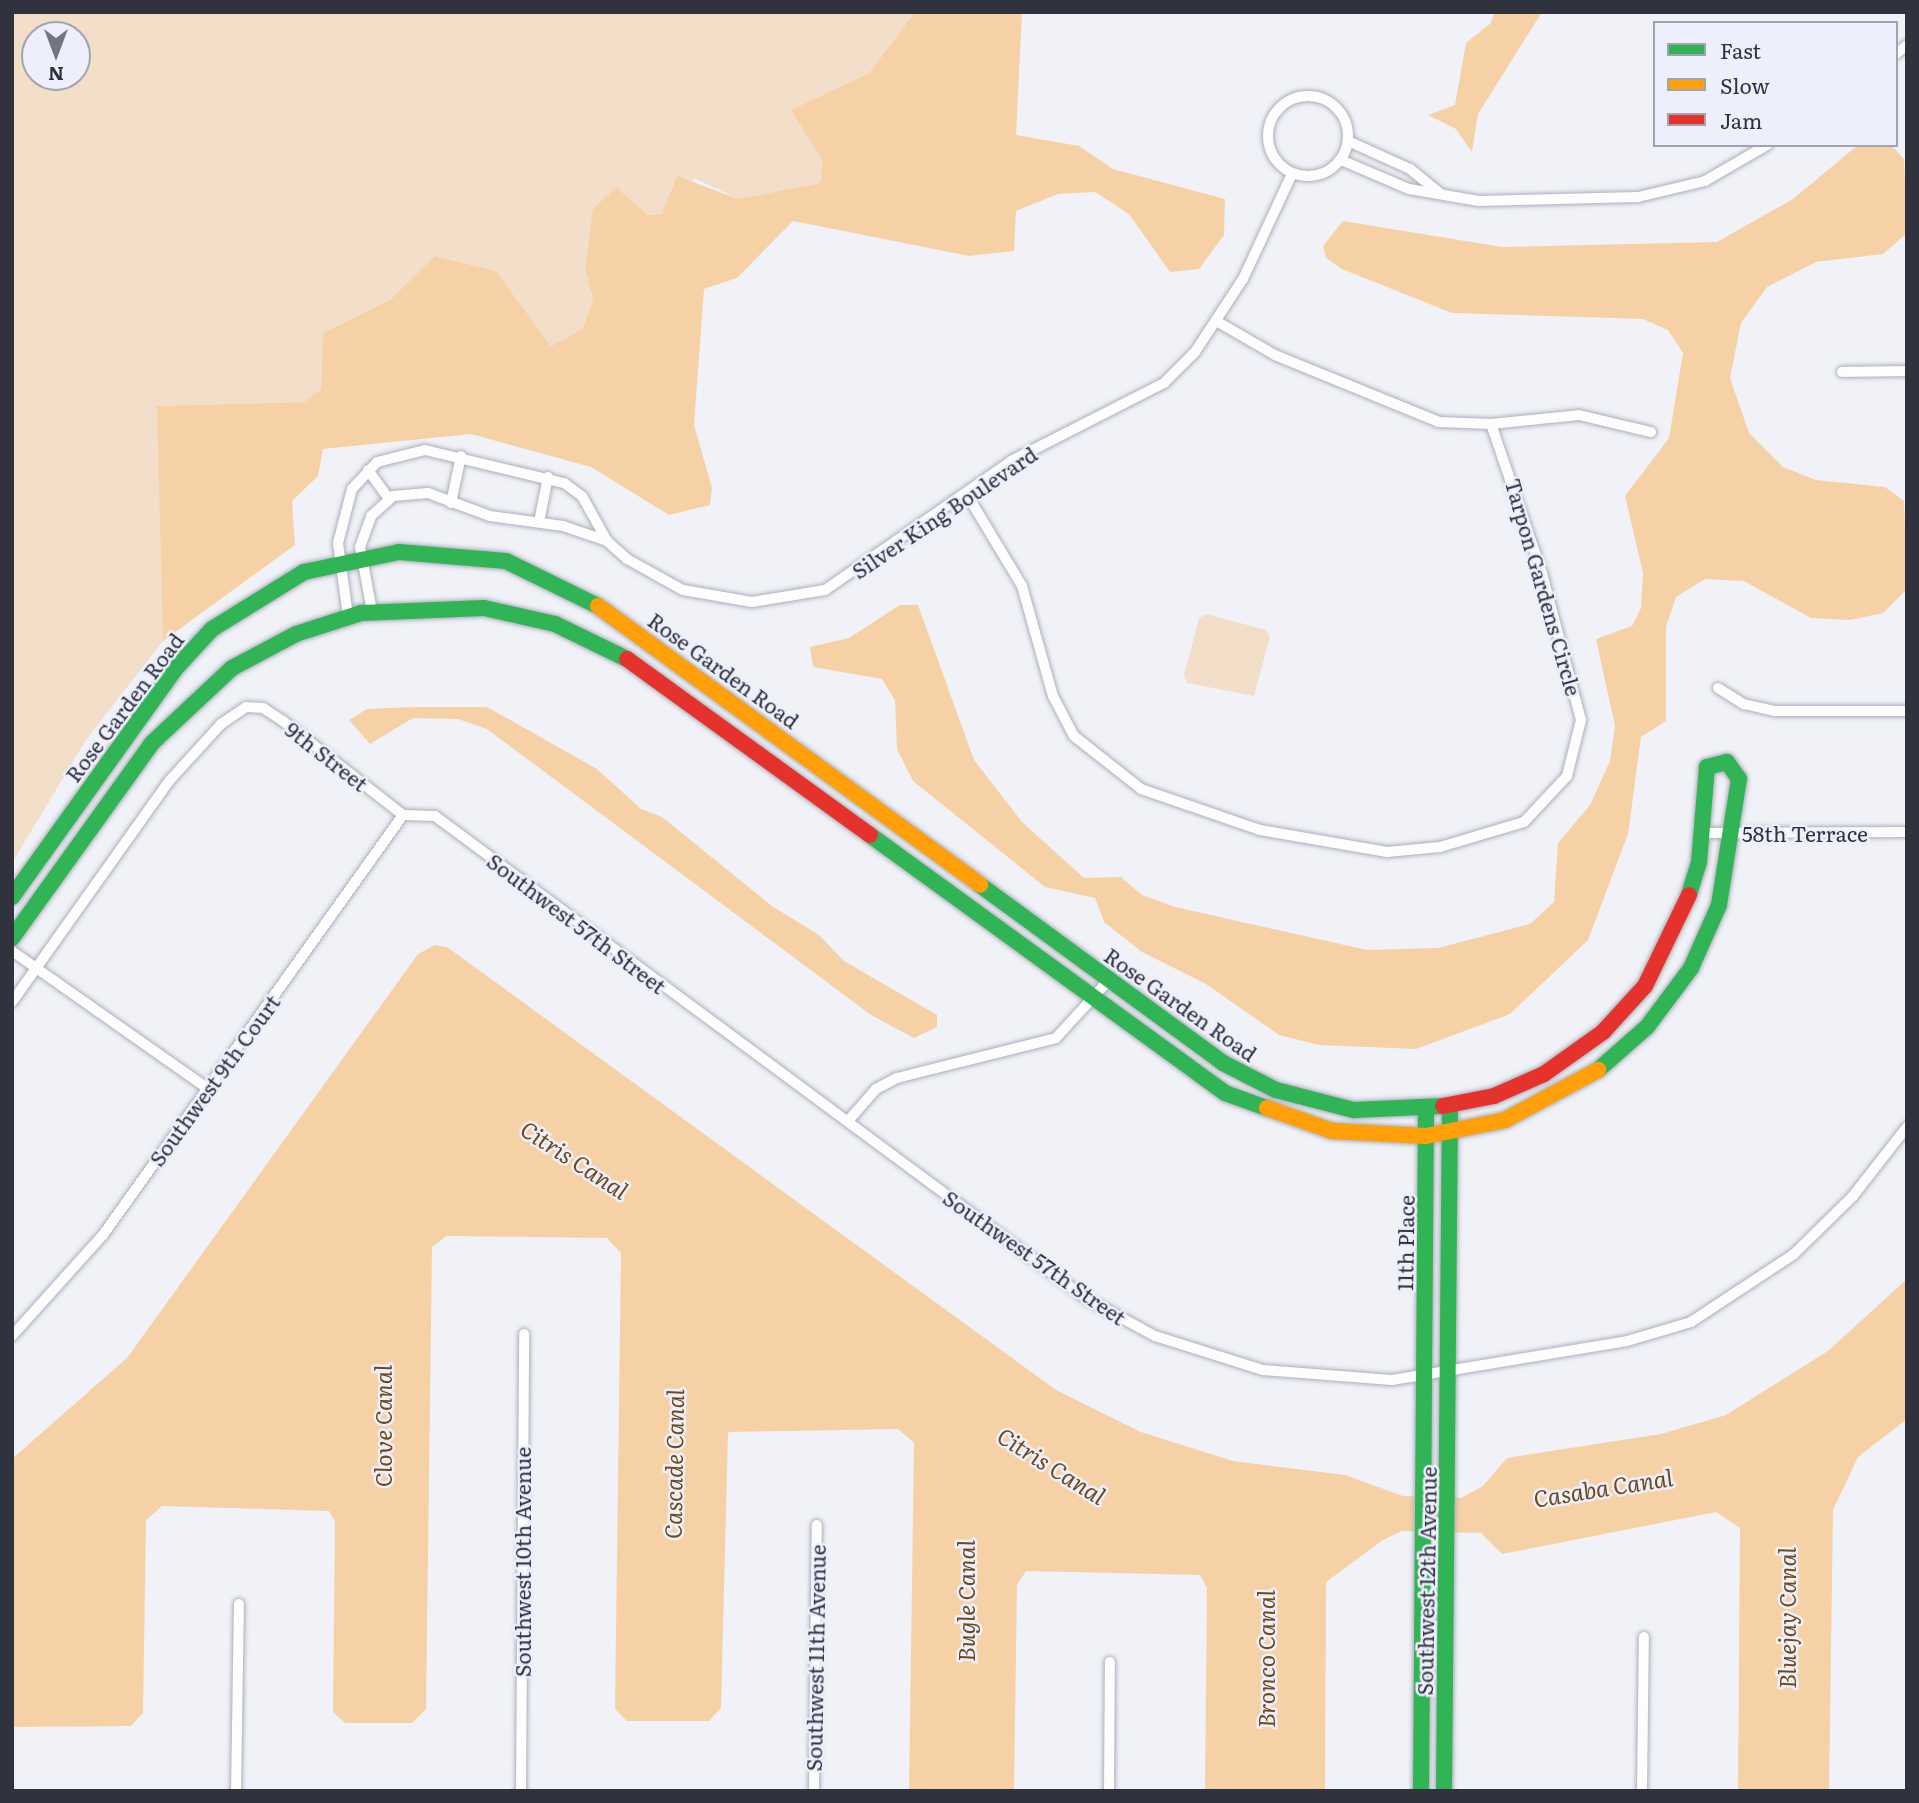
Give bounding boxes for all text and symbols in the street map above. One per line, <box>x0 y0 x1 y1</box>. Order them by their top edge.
north arrow <box>21 21 91 91</box>
legend <box>1653 21 1898 147</box>
text: Fast <box>1720 34 1761 65</box>
text: N <box>48 61 64 89</box>
text: Slow <box>1720 69 1770 100</box>
text: Jam <box>1720 104 1762 135</box>
street label: Silver King Boulevard <box>847 441 1041 583</box>
street label: Tarpon Gardens Circle <box>1501 475 1587 699</box>
street label: Rose Garden Road <box>644 607 804 733</box>
street label: Rose Garden Road <box>60 627 188 787</box>
street label: 9th Street <box>281 716 373 796</box>
street label: 58th Terrace <box>1742 820 1868 846</box>
street label: Southwest 57th Street <box>483 848 671 998</box>
street label: Rose Garden Road <box>1100 942 1262 1066</box>
street label: Southwest 9th Court <box>143 989 285 1171</box>
water label: Citris Canal <box>516 1114 634 1204</box>
street label: Southwest 57th Street <box>939 1184 1131 1330</box>
street label: 11th Place <box>1392 1195 1418 1291</box>
water label: Clove Canal <box>368 1365 396 1487</box>
water label: Cascade Canal <box>658 1389 688 1539</box>
water label: Citris Canal <box>993 1421 1111 1509</box>
street label: Southwest 10th Avenue <box>509 1447 535 1677</box>
water label: Casaba Canal <box>1531 1462 1675 1512</box>
street label: Southwest 12th Avenue <box>1411 1466 1441 1696</box>
water label: Bugle Canal <box>951 1540 979 1662</box>
street label: Southwest 11th Avenue <box>800 1544 830 1772</box>
water label: Bluejay Canal <box>1772 1547 1800 1689</box>
water label: Bronco Canal <box>1251 1590 1279 1728</box>

